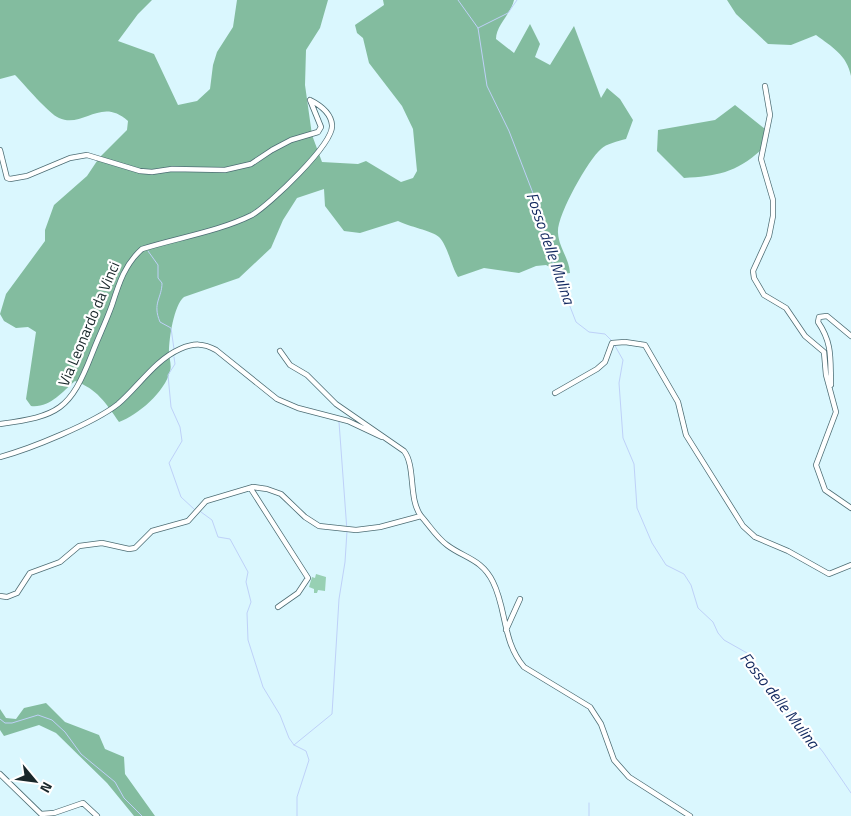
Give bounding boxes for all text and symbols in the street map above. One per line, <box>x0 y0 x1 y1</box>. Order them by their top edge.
water label: Fosso delle Mulina <box>521 189 582 308</box>
street label: Via Leonardo da Vinci <box>52 258 125 390</box>
water label: Fosso delle Mulina <box>735 647 826 754</box>
north arrow <box>10 756 60 806</box>
text: N <box>35 778 58 797</box>

